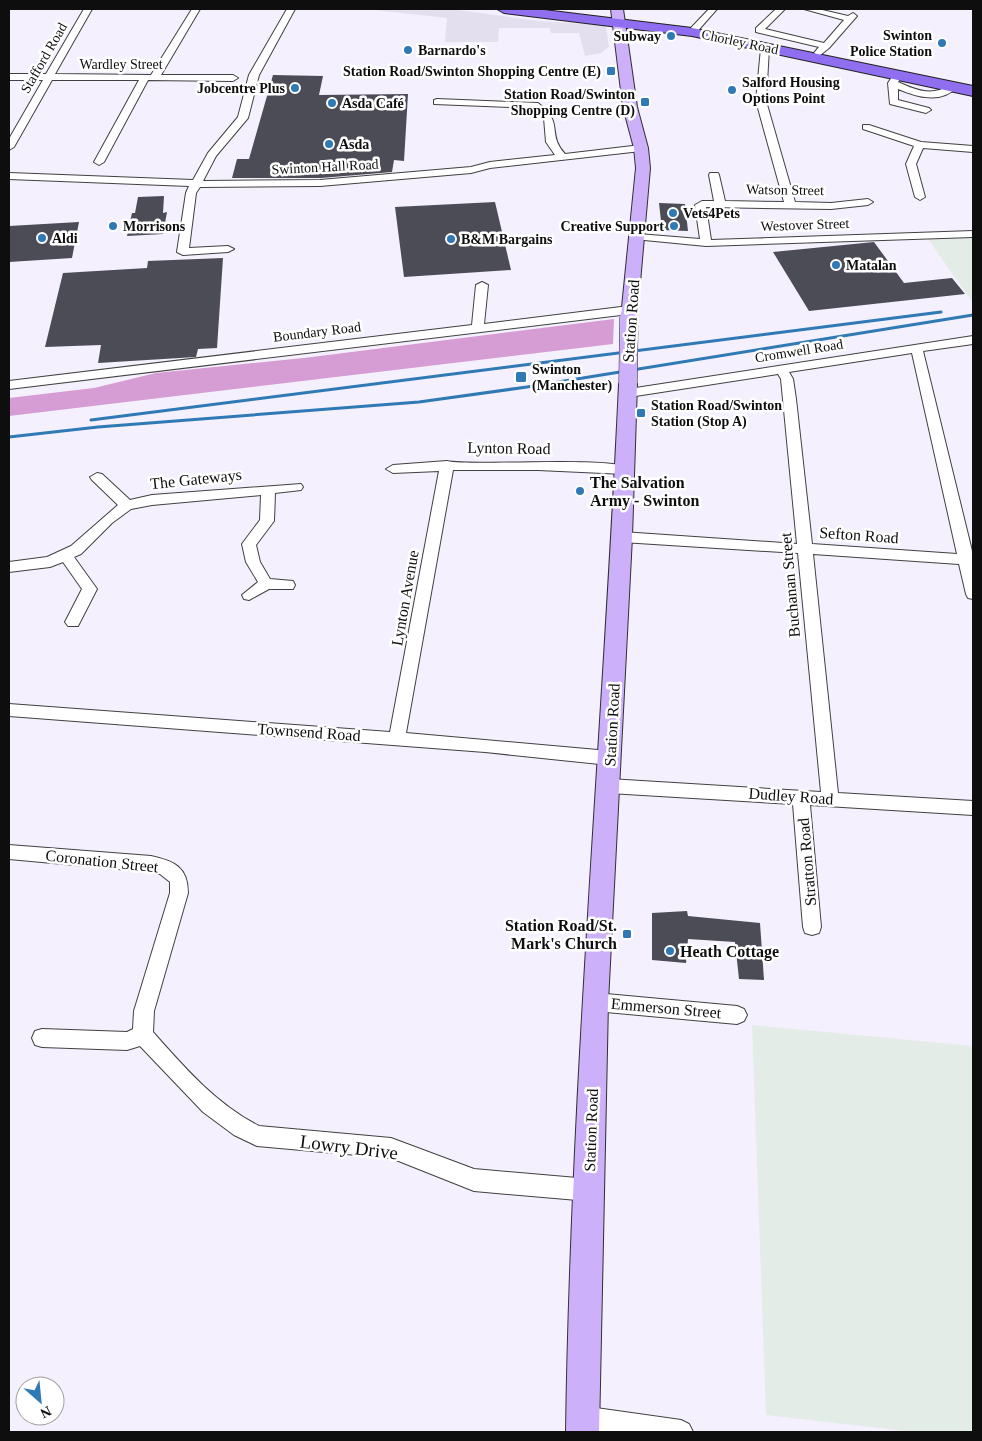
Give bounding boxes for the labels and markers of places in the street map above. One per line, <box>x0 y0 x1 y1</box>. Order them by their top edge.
place label: Swinton Police Station <box>850 28 932 59</box>
place label: Subway <box>614 29 661 44</box>
marker: Subway <box>665 30 677 42</box>
marker: Swinton Police Station <box>936 37 948 49</box>
place label: Barnardo's <box>418 43 486 58</box>
marker: Barnardo's <box>402 44 414 56</box>
place label: Station Road/Swinton Shopping Centre (E) <box>343 64 601 80</box>
marker: Station Road/Swinton Shopping Centre (E) <box>605 65 617 77</box>
place label: Salford Housing Options Point <box>742 75 840 106</box>
place label: Jobcentre Plus <box>197 81 286 96</box>
marker: Jobcentre Plus <box>289 82 301 94</box>
marker: Salford Housing Options Point <box>726 84 738 96</box>
place label: Station Road/Swinton Shopping Centre (D) <box>504 87 635 119</box>
place label: Asda Café <box>342 96 404 111</box>
marker: Station Road/Swinton Shopping Centre (D) <box>639 96 651 108</box>
marker: Asda Café <box>326 97 338 109</box>
place label: Asda <box>339 137 369 152</box>
marker: Asda <box>323 138 335 150</box>
place label: Vets4Pets <box>683 206 741 221</box>
marker: Vets4Pets <box>667 207 679 219</box>
place label: Morrisons <box>123 219 186 234</box>
place label: Creative Support <box>560 219 664 234</box>
marker: Morrisons <box>107 220 119 232</box>
marker: Creative Support <box>668 220 680 232</box>
place label: Aldi <box>52 231 78 246</box>
marker: Aldi <box>36 232 48 244</box>
place label: B&M Bargains <box>461 232 553 247</box>
marker: B&M Bargains <box>445 233 457 245</box>
place label: Matalan <box>846 258 897 273</box>
marker: Matalan <box>830 259 842 271</box>
place label: Swinton (Manchester) <box>532 362 612 394</box>
marker: Swinton (Manchester) <box>514 370 528 384</box>
place label: Station Road/Swinton Station (Stop A) <box>651 398 782 430</box>
marker: Station Road/Swinton Station (Stop A) <box>635 407 647 419</box>
place label: The Salvation Army - Swinton <box>590 474 699 510</box>
marker: The Salvation Army - Swinton <box>574 485 586 497</box>
place label: Station Road/St. Mark's Church <box>505 917 617 952</box>
marker: Station Road/St. Mark's Church <box>621 928 633 940</box>
place label: Heath Cottage <box>680 943 779 961</box>
marker: Heath Cottage <box>664 945 676 957</box>

